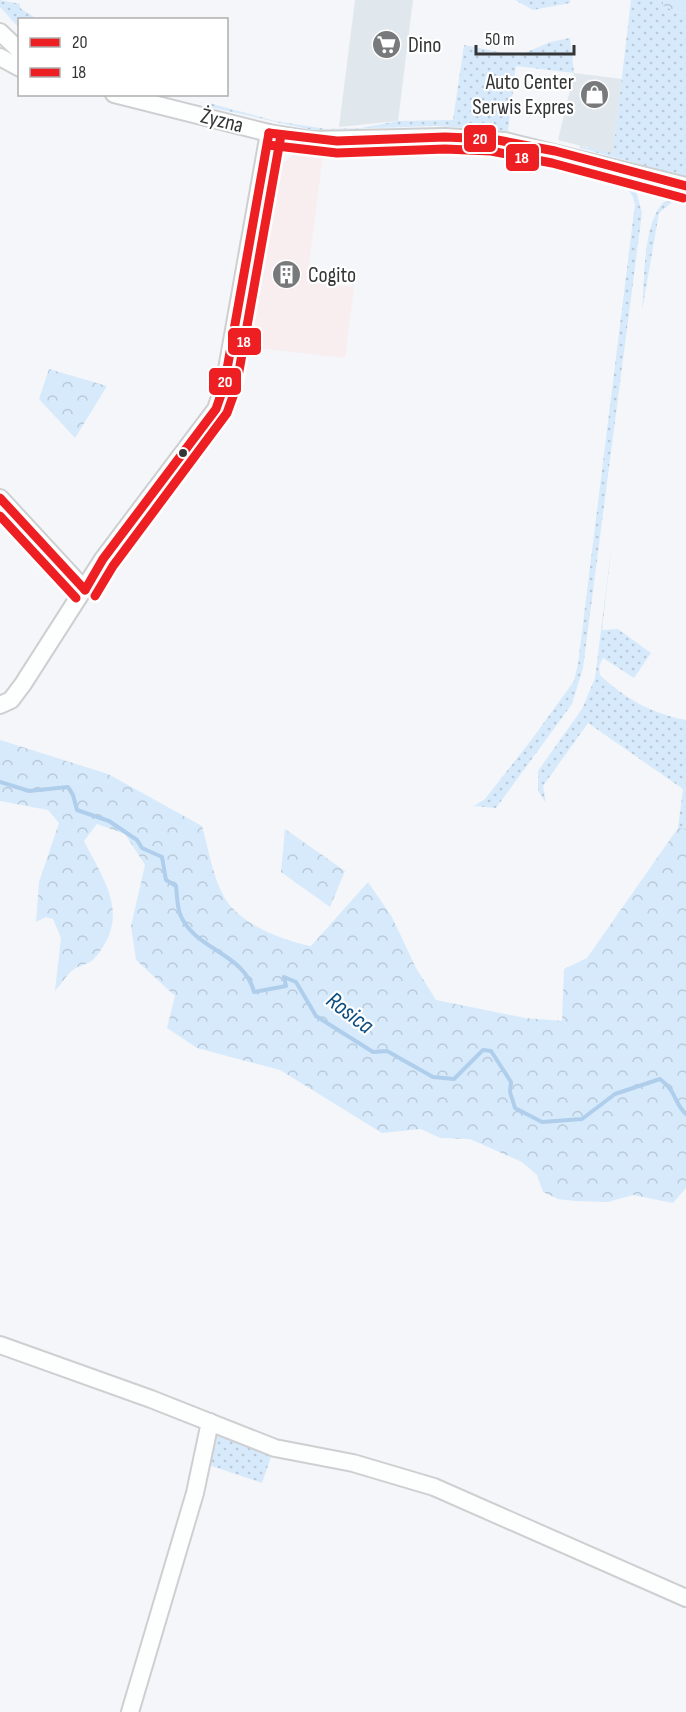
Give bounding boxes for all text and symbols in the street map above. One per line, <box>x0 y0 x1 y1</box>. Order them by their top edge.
legend <box>18 18 228 96</box>
scale bar <box>476 18 574 56</box>
supermarket icon: Dino <box>371 29 403 61</box>
text: 50 m <box>485 29 515 50</box>
text: 20 <box>72 32 87 53</box>
place label: Dino <box>408 32 441 59</box>
text: 18 <box>72 62 86 83</box>
place label: Auto Center Serwis Expres <box>472 69 574 121</box>
shop icon: Auto Center Serwis Expres <box>579 79 611 111</box>
street label: Żyzna <box>198 103 246 139</box>
line badge: 20 <box>463 124 497 153</box>
text: 20 <box>473 130 487 149</box>
line badge: 18 <box>505 143 540 172</box>
text: 18 <box>515 149 529 168</box>
building icon: Cogito <box>271 259 303 291</box>
place label: Cogito <box>308 262 356 289</box>
line badge: 18 <box>227 327 262 356</box>
text: 18 <box>237 333 251 352</box>
line badge: 20 <box>208 367 242 396</box>
text: 20 <box>218 373 232 392</box>
unlabelled marker <box>177 447 189 459</box>
water label: Rosica <box>320 986 380 1040</box>

